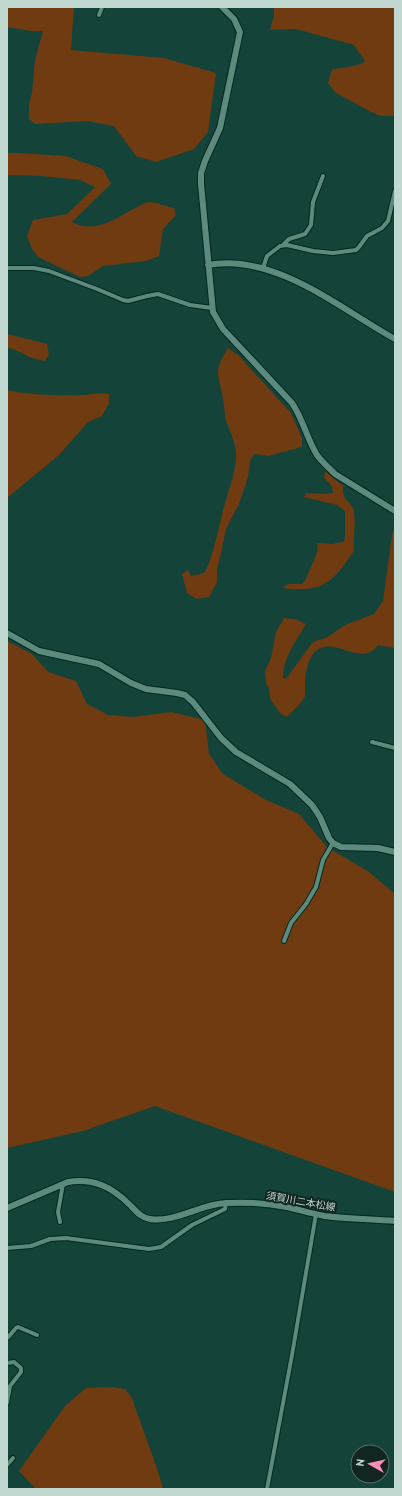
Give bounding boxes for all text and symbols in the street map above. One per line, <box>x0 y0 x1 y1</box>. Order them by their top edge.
street label: 須賀川二本松線 <box>265 1189 337 1214</box>
north arrow <box>350 1444 390 1484</box>
text: N <box>353 1458 368 1467</box>

